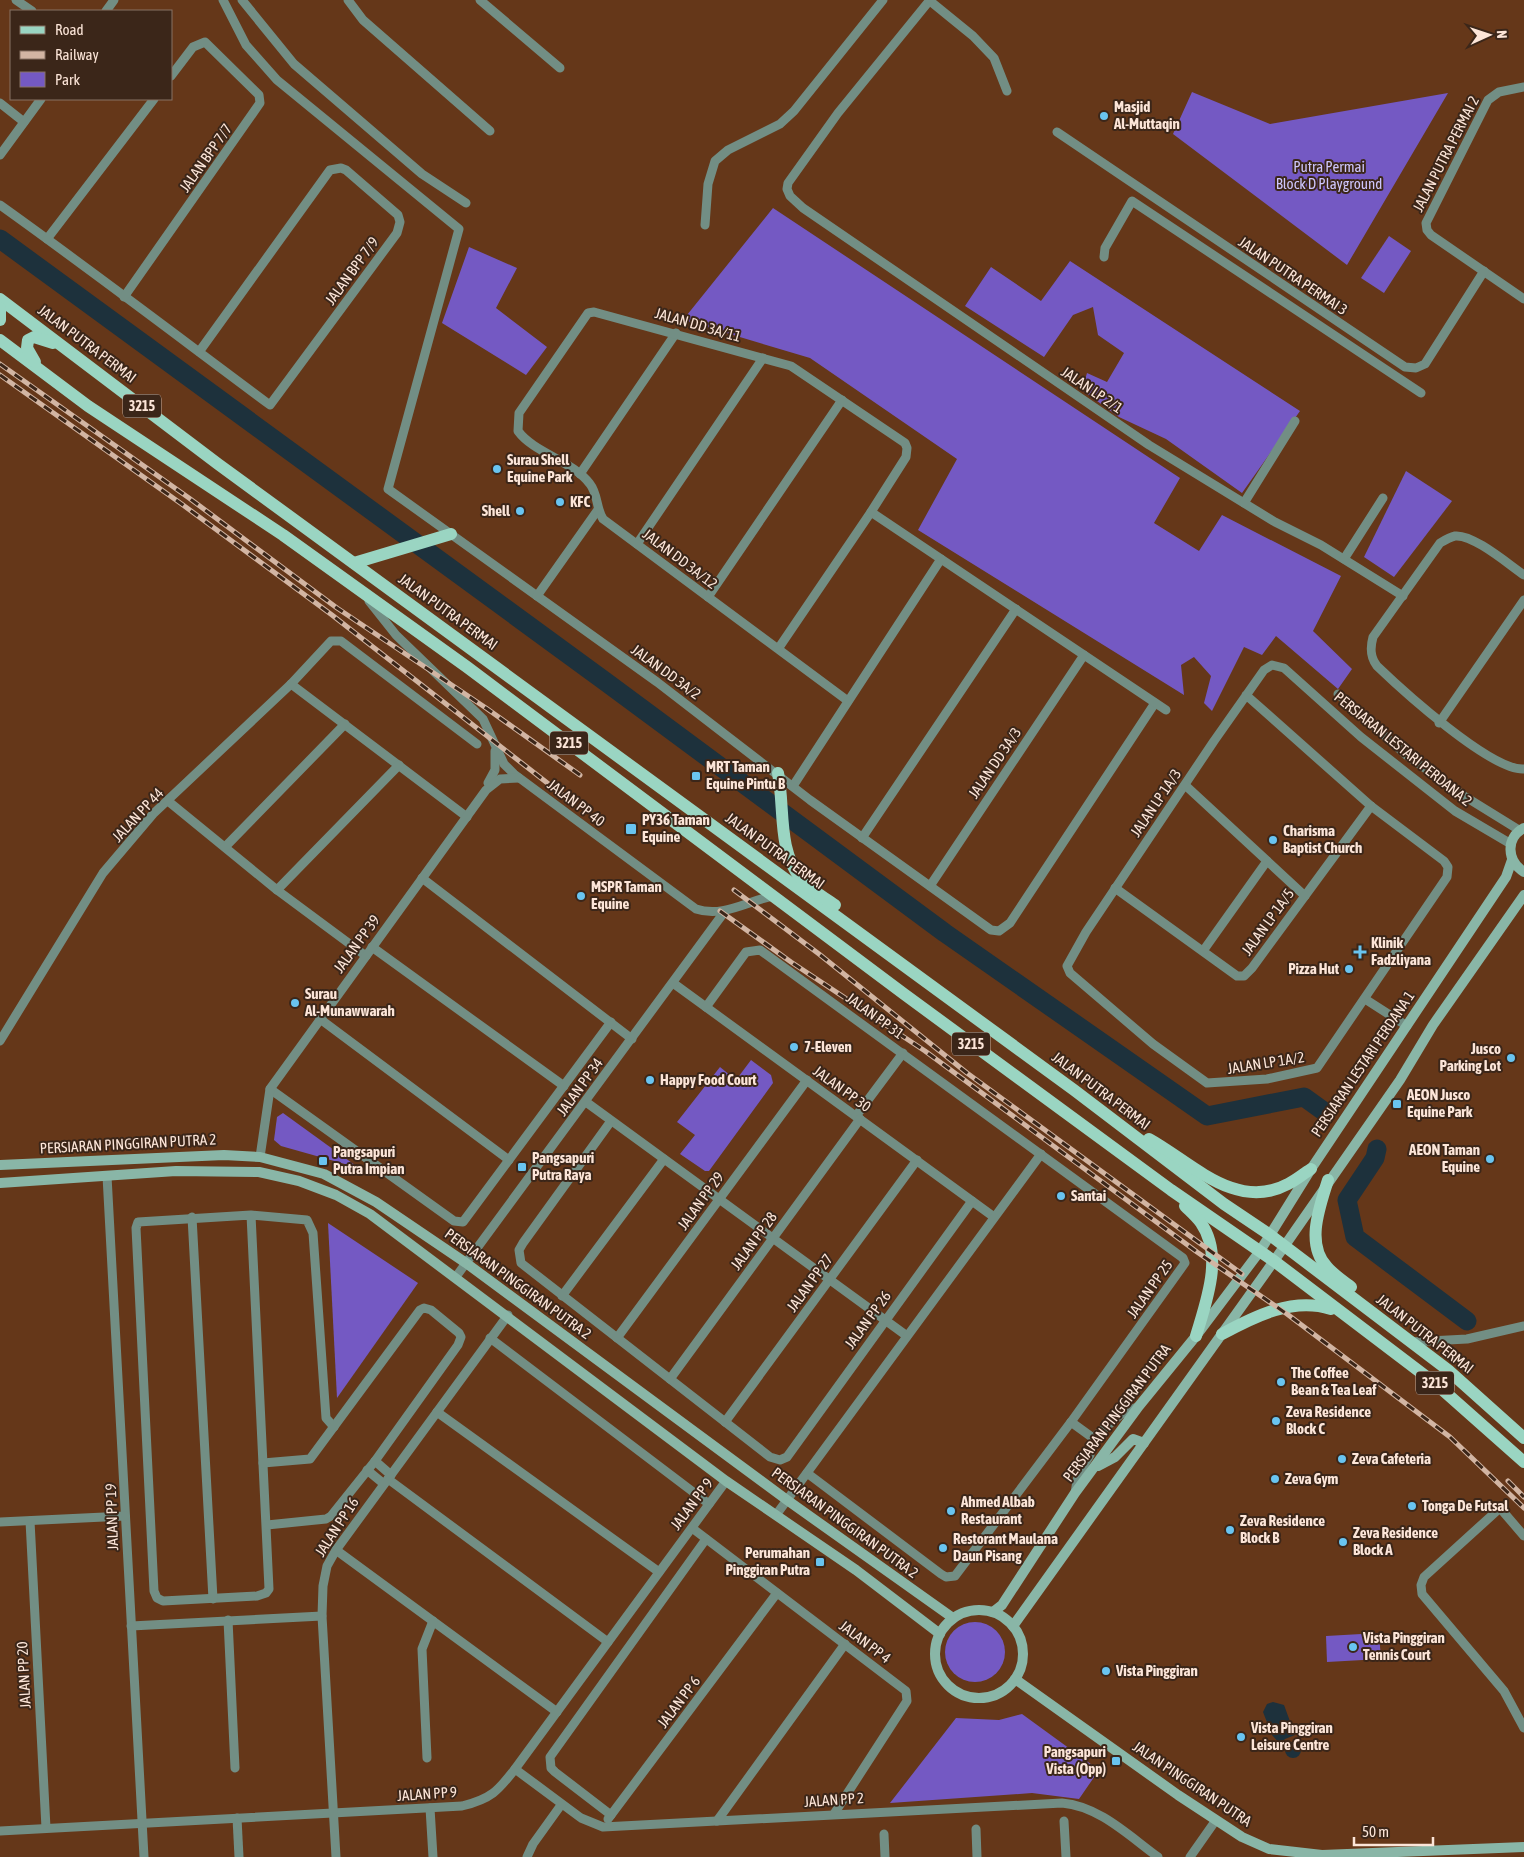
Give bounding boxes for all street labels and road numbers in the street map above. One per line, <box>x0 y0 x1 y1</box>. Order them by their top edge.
street label: JALAN PUTRA PERMAI 2 <box>1409 93 1482 214</box>
street label: JALAN BPP 7/7 <box>176 120 235 195</box>
street label: JALAN PUTRA PERMAI 3 <box>1236 233 1351 318</box>
street label: JALAN BPP 7/9 <box>321 234 382 308</box>
street label: JALAN PUTRA PERMAI <box>35 301 140 386</box>
street label: JALAN DD 3A/11 <box>653 304 743 345</box>
street label: JALAN LP 2/1 <box>1058 363 1126 416</box>
road number: 3215 <box>123 394 161 418</box>
street label: JALAN DD 3A/12 <box>640 525 721 592</box>
street label: JALAN PUTRA PERMAI <box>395 570 501 653</box>
street label: JALAN DD 3A/2 <box>628 641 704 702</box>
street label: PERSIARAN LESTARI PERDANA 2 <box>1331 688 1475 809</box>
street label: JALAN DD 3A/3 <box>965 724 1024 801</box>
road number: 3215 <box>550 731 588 754</box>
street label: JALAN LP 1A/3 <box>1127 766 1184 840</box>
street label: JALAN PP 40 <box>544 776 608 830</box>
street label: JALAN PP 44 <box>109 784 167 845</box>
street label: JALAN PUTRA PERMAI <box>722 809 828 892</box>
street label: JALAN LP 1A/5 <box>1238 885 1297 958</box>
street label: JALAN PP 39 <box>330 912 383 976</box>
street label: PERSIARAN LESTARI PERDANA 1 <box>1307 988 1418 1140</box>
street label: JALAN PP 31 <box>843 989 907 1042</box>
road number: 3215 <box>952 1032 990 1056</box>
street label: JALAN PUTRA PERMAI <box>1049 1048 1154 1133</box>
street label: JALAN LP 1A/2 <box>1226 1048 1306 1077</box>
street label: JALAN PP 34 <box>553 1055 606 1119</box>
street label: JALAN PP 30 <box>810 1062 874 1115</box>
street label: PERSIARAN PINGGIRAN PUTRA 2 <box>39 1130 217 1157</box>
street label: JALAN PP 29 <box>674 1169 727 1233</box>
street label: JALAN PP 28 <box>727 1209 780 1273</box>
street label: PERSIARAN PINGGIRAN PUTRA 2 <box>442 1225 595 1342</box>
street label: JALAN PP 27 <box>783 1251 836 1315</box>
street label: JALAN PP 25 <box>1123 1256 1176 1321</box>
street label: JALAN PP 26 <box>841 1288 894 1352</box>
street label: JALAN PUTRA PERMAI <box>1373 1290 1477 1377</box>
street label: PERSIARAN PINGGIRAN PUTRA <box>1059 1340 1174 1485</box>
road number: 3215 <box>1416 1372 1454 1395</box>
street label: PERSIARAN PINGGIRAN PUTRA 2 <box>769 1464 922 1581</box>
street label: JALAN PP 9 <box>667 1475 716 1533</box>
street label: JALAN PP 19 <box>102 1483 121 1551</box>
street label: JALAN PP 16 <box>311 1494 362 1559</box>
street label: JALAN PP 4 <box>836 1617 894 1666</box>
street label: JALAN PP 20 <box>13 1641 34 1709</box>
street label: JALAN PP 6 <box>654 1673 703 1731</box>
street label: JALAN PINGGIRAN PUTRA <box>1130 1738 1255 1830</box>
street label: JALAN PP 9 <box>396 1783 457 1804</box>
street label: JALAN PP 2 <box>803 1789 864 1810</box>

